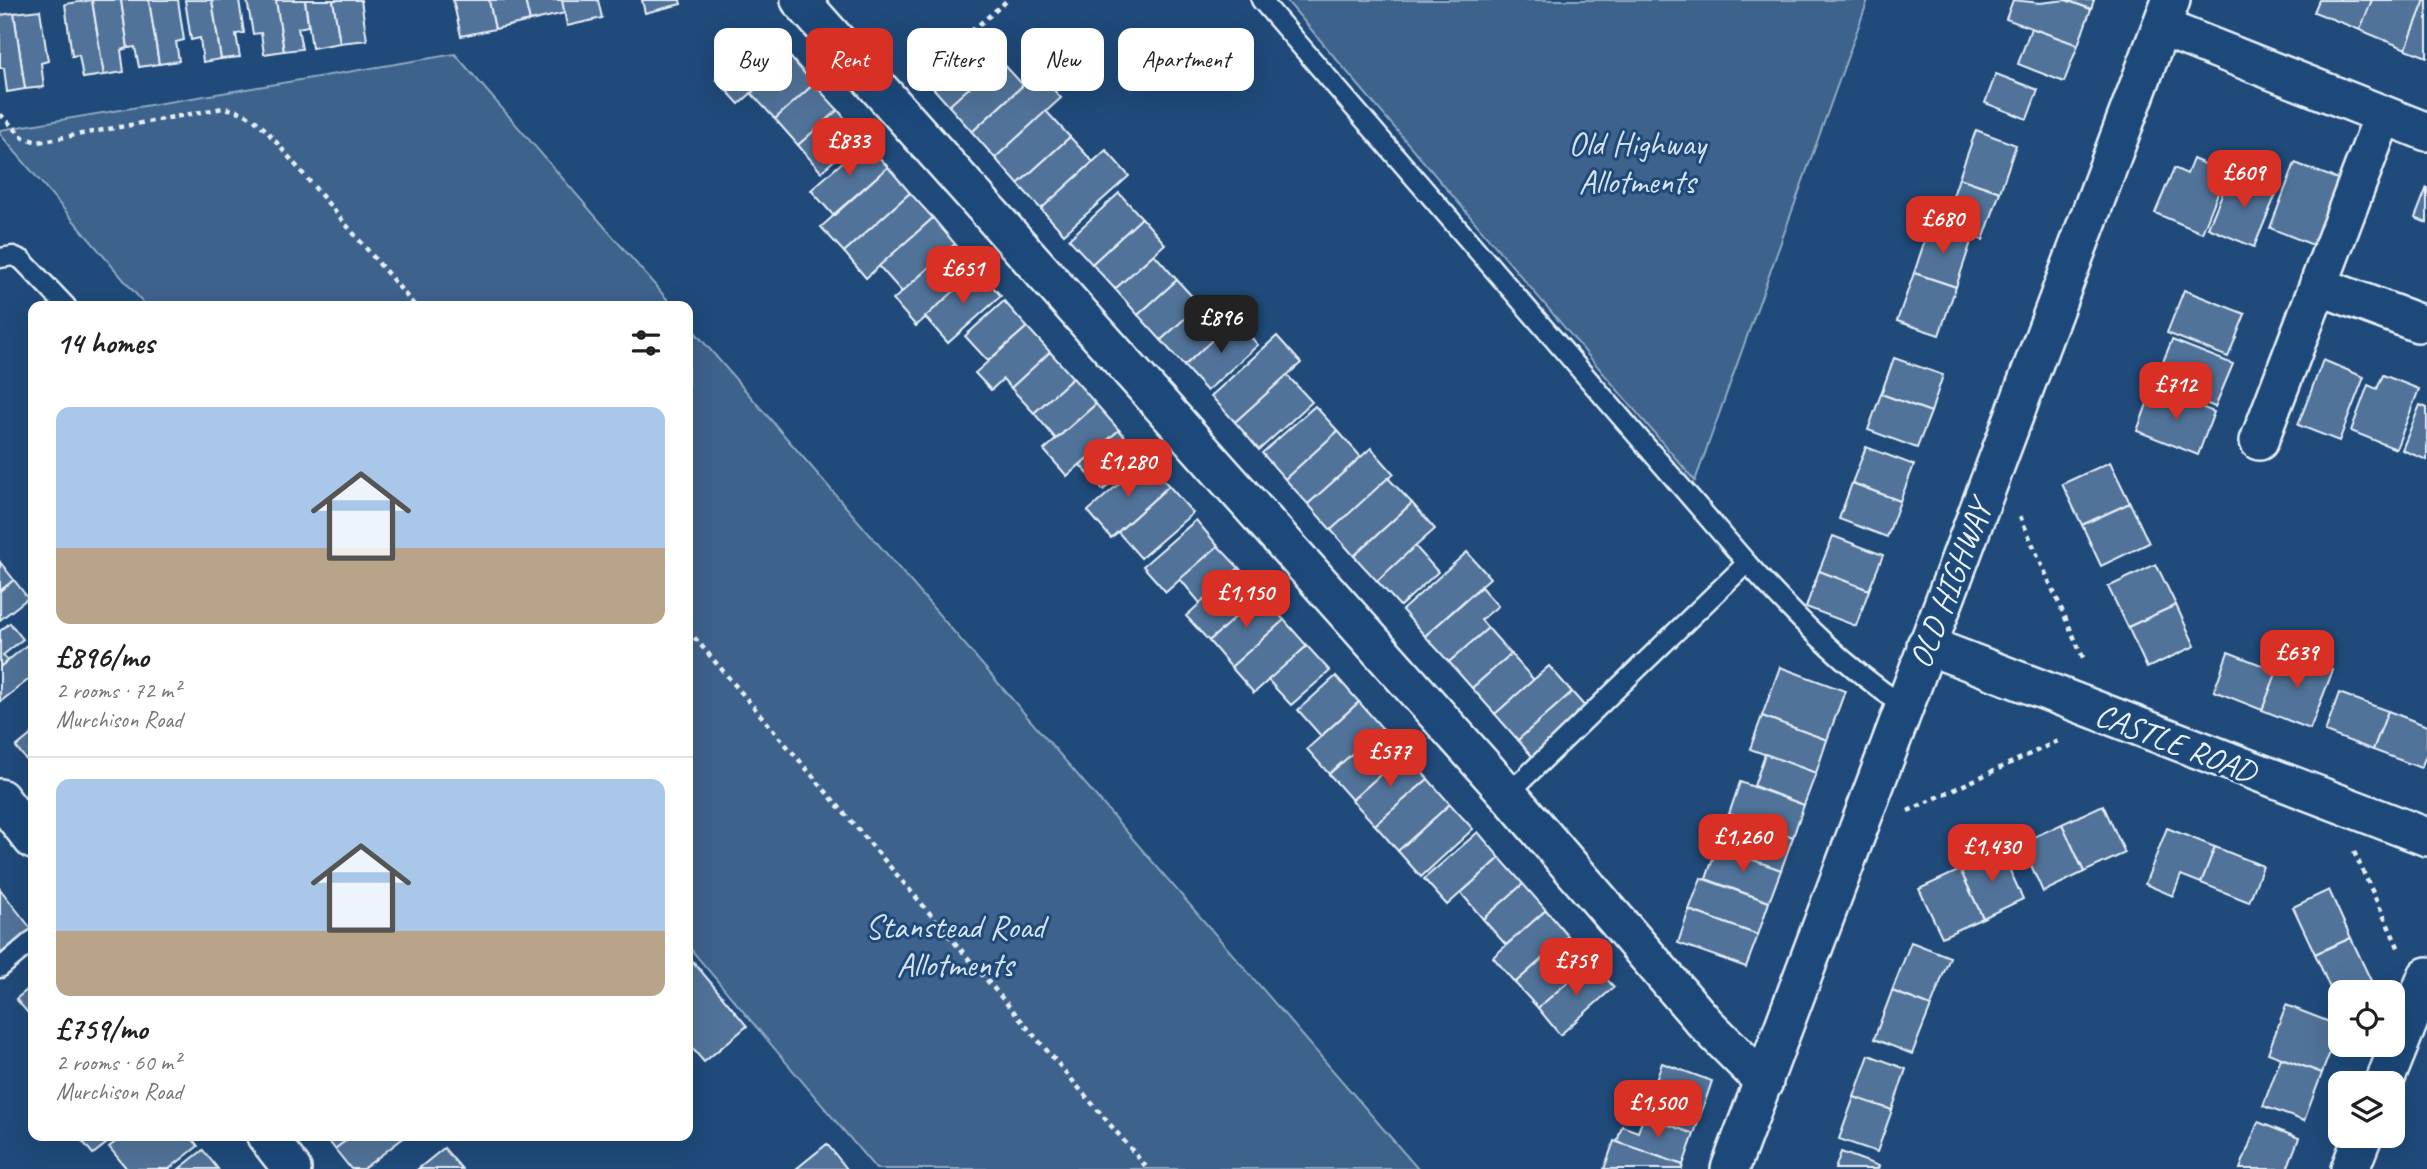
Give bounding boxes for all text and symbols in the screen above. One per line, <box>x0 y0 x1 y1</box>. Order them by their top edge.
chip: Buy <box>714 28 792 91</box>
chip: Rent <box>806 28 893 91</box>
chip: Filters <box>907 28 1007 91</box>
chip: New <box>1021 28 1104 91</box>
chip: Apartment <box>1118 28 1254 91</box>
pin: £833 <box>808 118 890 178</box>
park label: Old Highway Allotments <box>1568 123 1708 203</box>
text: £833 <box>828 126 870 155</box>
pin: £609 <box>2203 150 2285 210</box>
text: £609 <box>2223 158 2265 187</box>
pin: £680 <box>1902 196 1984 256</box>
text: £680 <box>1922 204 1964 233</box>
pin: £651 <box>922 246 1004 306</box>
text: £651 <box>942 254 984 283</box>
pin: £896 <box>1180 296 1262 355</box>
text: £896 <box>1200 303 1242 332</box>
text: 14 homes <box>56 324 154 362</box>
icon: filters <box>627 324 665 362</box>
pin: £712 <box>2135 362 2217 422</box>
text: £712 <box>2155 370 2197 399</box>
pin: £1,280 <box>1071 440 1185 499</box>
text: £1,280 <box>1100 447 1156 476</box>
icon: home <box>298 453 424 579</box>
street label: OLD HIGHWAY <box>1899 489 2003 674</box>
pin: £1,150 <box>1189 570 1303 630</box>
text: £1,150 <box>1218 578 1274 607</box>
pin: £639 <box>2256 630 2338 690</box>
text: £896/mo <box>56 638 149 676</box>
text: £639 <box>2276 638 2318 667</box>
text: 2 rooms · 72 m² <box>56 676 180 705</box>
street label: CASTLE ROAD <box>2089 693 2265 794</box>
text: Murchison Road <box>56 705 182 734</box>
pin: £577 <box>1349 730 1431 789</box>
text: £577 <box>1370 737 1410 766</box>
pin: £1,260 <box>1686 814 1800 874</box>
text: £1,260 <box>1715 822 1771 851</box>
pin: £1,430 <box>1935 824 2049 884</box>
icon: home <box>298 825 424 951</box>
text: £1,430 <box>1964 832 2020 861</box>
park label: Stanstead Road Allotments <box>865 906 1050 986</box>
pin: £759 <box>1535 939 1617 998</box>
text: £759 <box>1556 946 1596 975</box>
map controls <box>2328 980 2405 1148</box>
button: locate <box>2328 980 2405 1057</box>
text: £759/mo <box>56 1010 147 1048</box>
text: 2 rooms · 60 m² <box>56 1048 180 1077</box>
button: layers <box>2328 1071 2405 1148</box>
text: Murchison Road <box>56 1077 182 1106</box>
pin: £1,500 <box>1601 1080 1715 1140</box>
text: £1,500 <box>1630 1088 1686 1117</box>

